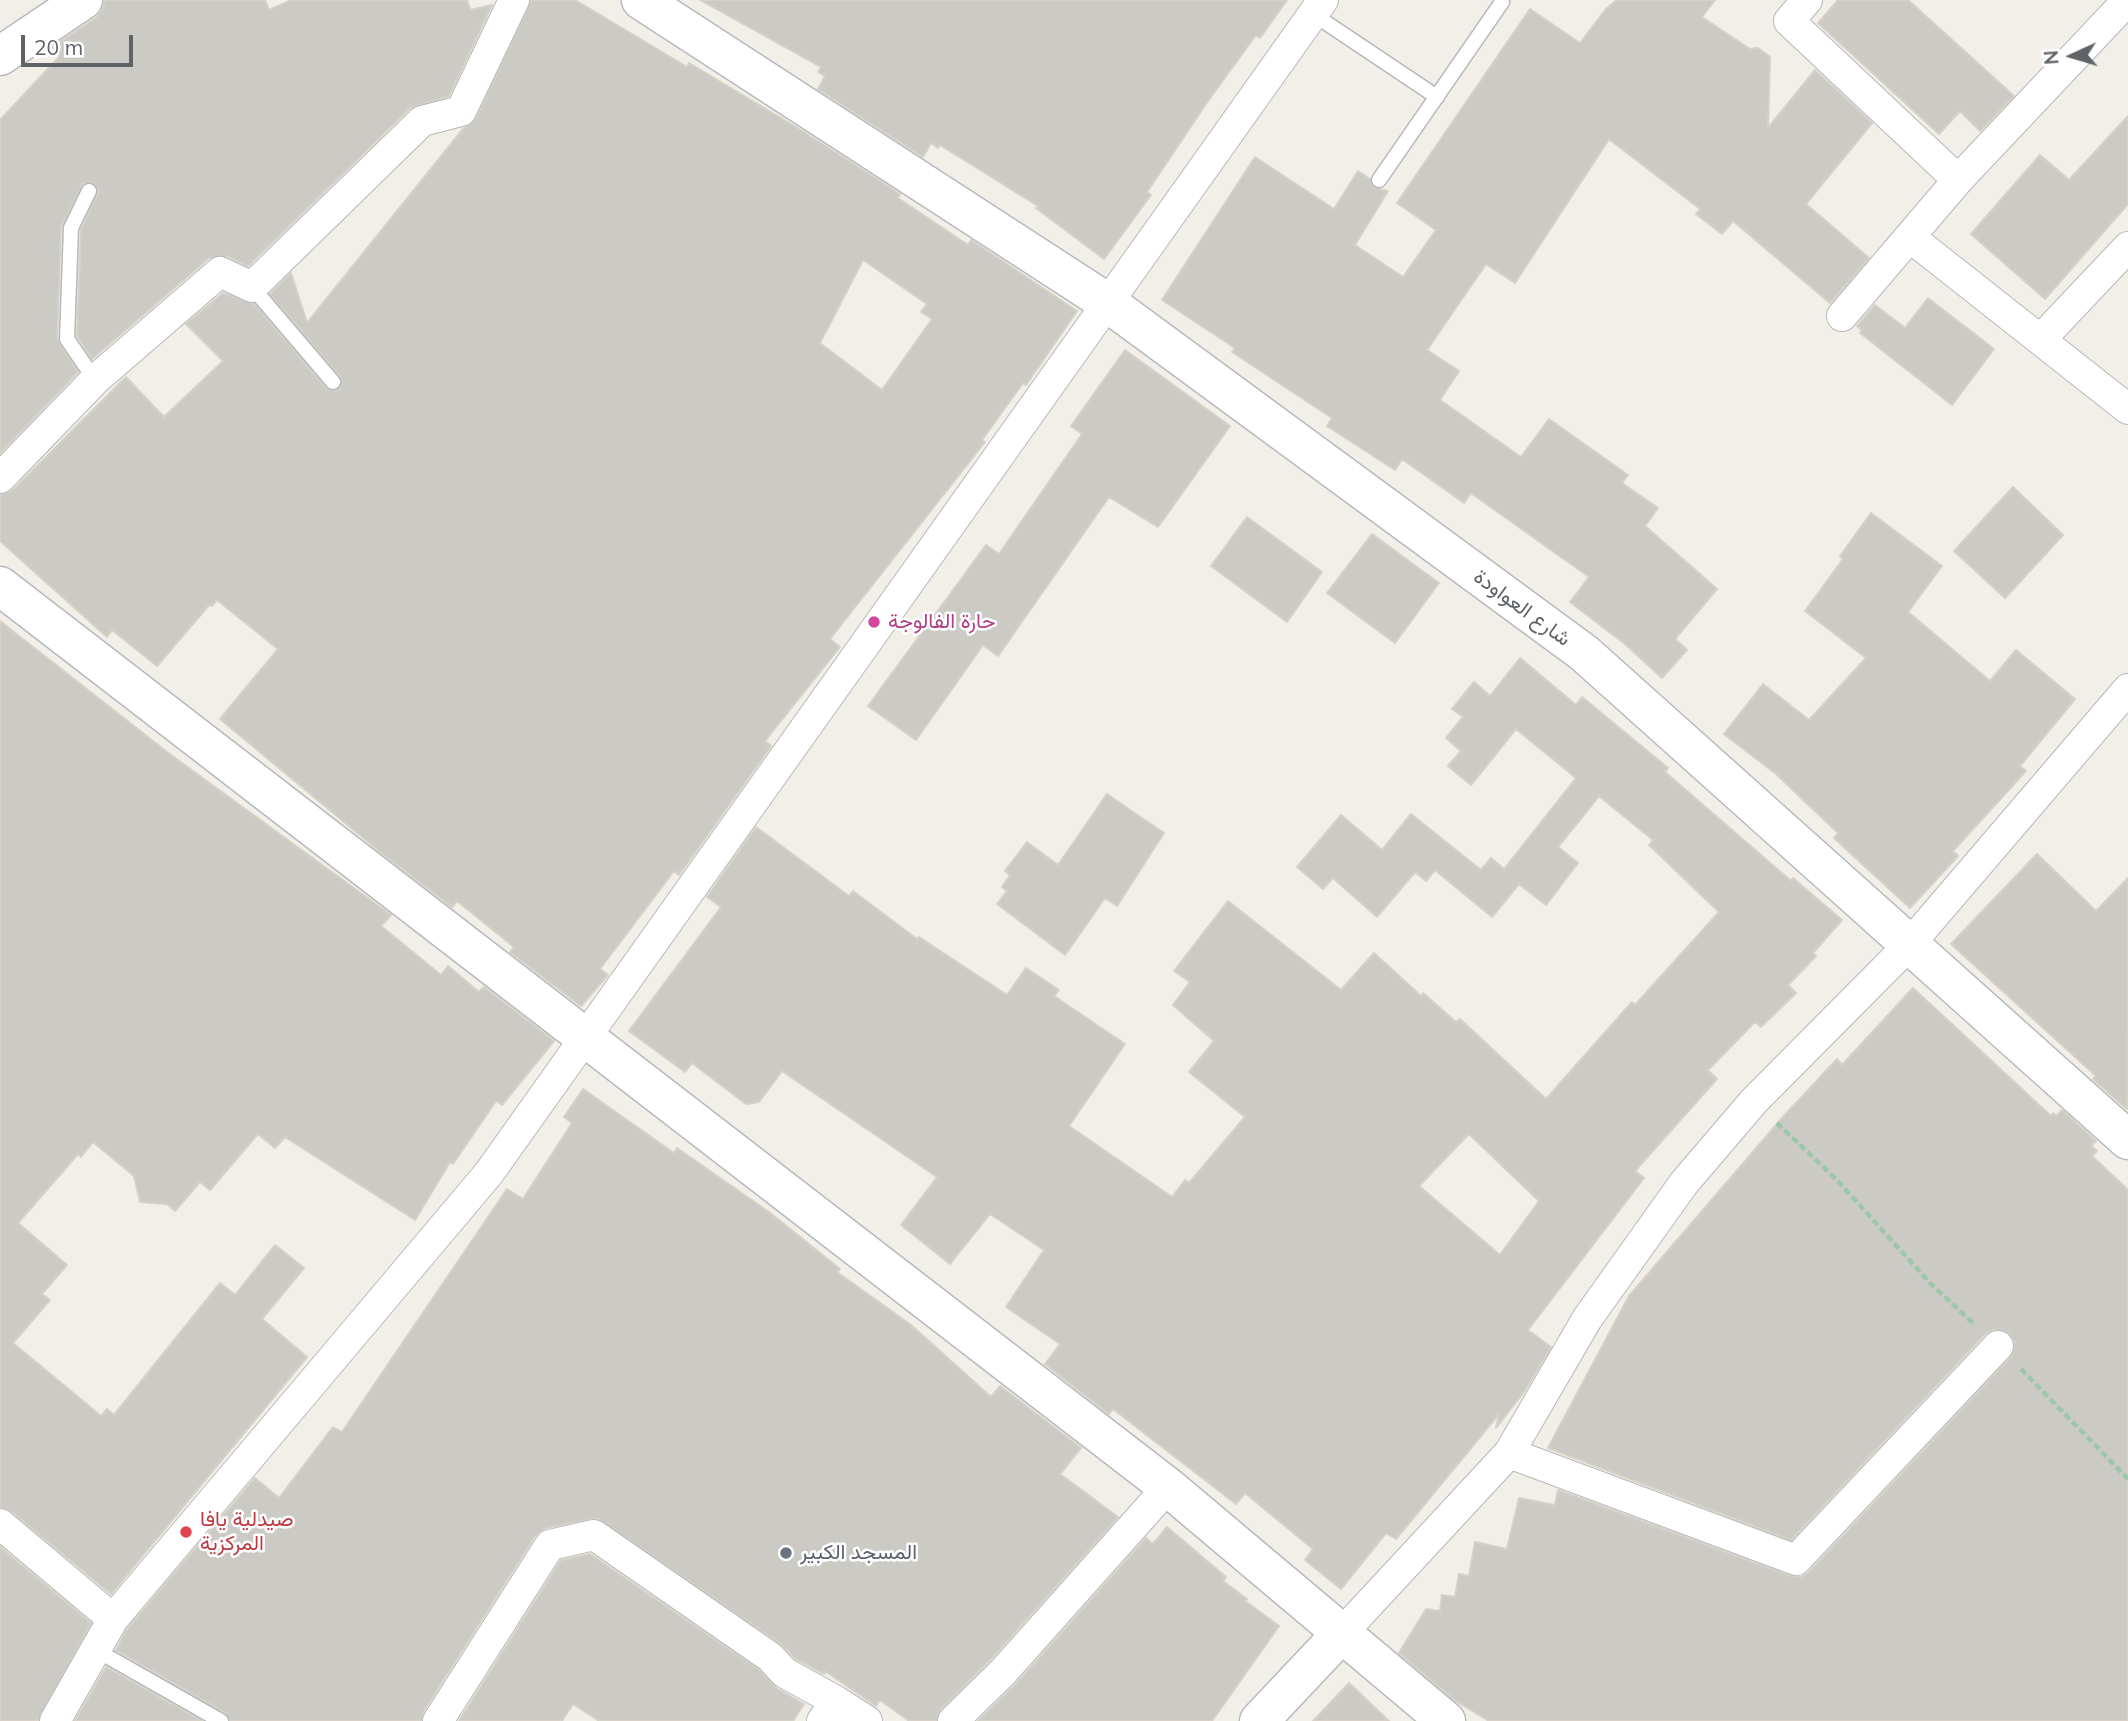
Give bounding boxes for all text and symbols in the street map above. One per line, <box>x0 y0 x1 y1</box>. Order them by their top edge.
scale bar <box>24 21 136 65</box>
north arrow <box>2037 21 2107 91</box>
text: 20 m <box>34 34 83 60</box>
text: N <box>2039 49 2064 65</box>
street label: شارع العواودة <box>1468 564 1576 652</box>
place label: حارة الفالوجة <box>888 609 996 635</box>
marker: حارة الفالوجة <box>866 614 882 630</box>
place label: صيدلية يافا المركزية <box>200 1507 294 1557</box>
marker: صيدلية يافا المركزية <box>178 1524 194 1540</box>
place label: المسجد الكبير <box>800 1540 917 1566</box>
marker: المسجد الكبير <box>778 1545 794 1561</box>

